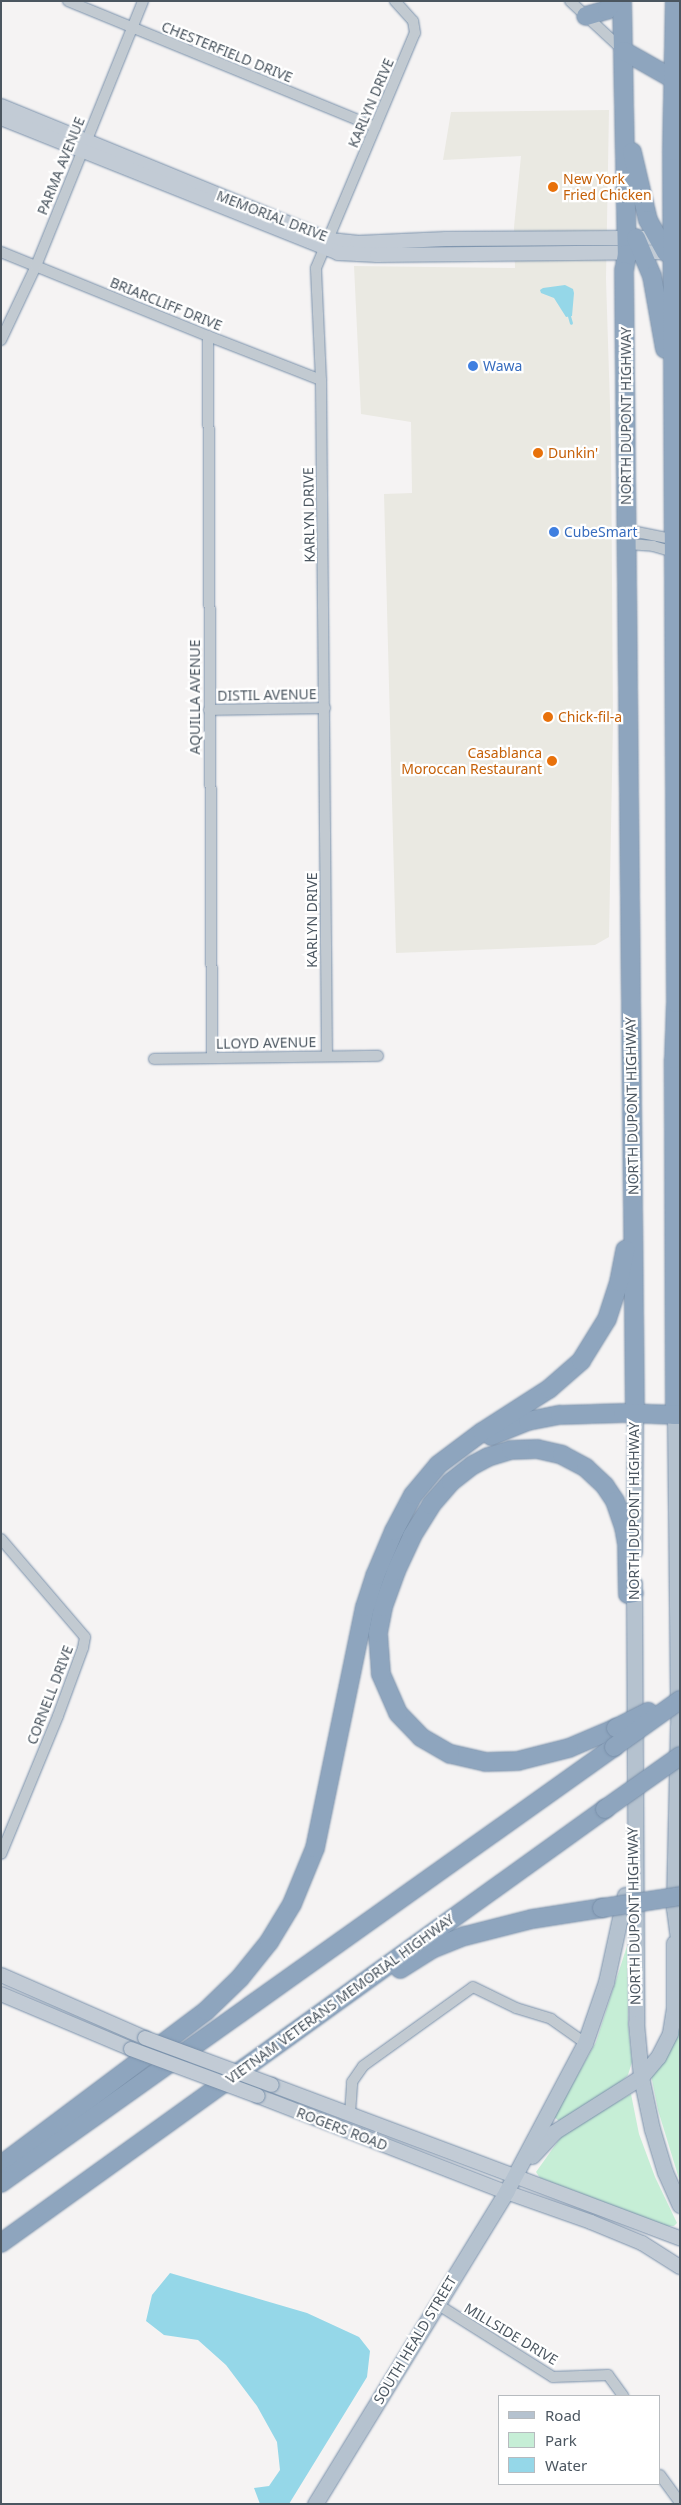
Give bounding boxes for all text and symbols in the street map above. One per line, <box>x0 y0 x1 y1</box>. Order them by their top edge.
street label: CHESTERFIELD DRIVE <box>159 18 295 86</box>
street label: KARLYN DRIVE <box>345 56 397 150</box>
street label: PARMA AVENUE <box>34 115 88 217</box>
place label: New York Fried Chicken <box>563 171 652 203</box>
marker: New York Fried Chicken <box>547 181 559 193</box>
street label: MEMORIAL DRIVE <box>214 187 330 245</box>
street label: BRIARCLIFF DRIVE <box>108 274 224 334</box>
street label: NORTH DUPONT HIGHWAY <box>618 327 634 505</box>
place label: Wawa <box>483 358 522 374</box>
marker: Wawa <box>467 360 479 372</box>
place label: Dunkin' <box>548 445 598 461</box>
marker: Dunkin' <box>532 447 544 459</box>
street label: KARLYN DRIVE <box>300 467 318 563</box>
place label: CubeSmart <box>564 524 637 540</box>
marker: CubeSmart <box>548 526 560 538</box>
street label: AQUILLA AVENUE <box>187 639 203 755</box>
street label: DISTIL AVENUE <box>217 686 317 704</box>
place label: Chick-fil-a <box>558 709 622 725</box>
marker: Chick-fil-a <box>542 711 554 723</box>
place label: Casablanca Moroccan Restaurant <box>401 745 542 778</box>
marker: Casablanca Moroccan Restaurant <box>546 755 558 767</box>
street label: KARLYN DRIVE <box>304 872 320 968</box>
street label: NORTH DUPONT HIGHWAY <box>622 1017 642 1195</box>
street label: LLOYD AVENUE <box>216 1034 316 1052</box>
street label: NORTH DUPONT HIGHWAY <box>626 1422 642 1600</box>
street label: CORNELL DRIVE <box>23 1643 77 1747</box>
street label: NORTH DUPONT HIGHWAY <box>624 1827 644 2005</box>
street label: VIETNAM VETERANS MEMORIAL HIGHWAY <box>223 1911 457 2087</box>
street label: ROGERS ROAD <box>294 2104 390 2154</box>
street label: SOUTH HEALD STREET <box>370 2273 460 2407</box>
street label: MILLSIDE DRIVE <box>461 2299 561 2369</box>
legend <box>498 2395 661 2485</box>
text: Road <box>545 2405 581 2425</box>
text: Park <box>545 2430 577 2450</box>
text: Water <box>545 2455 587 2475</box>

